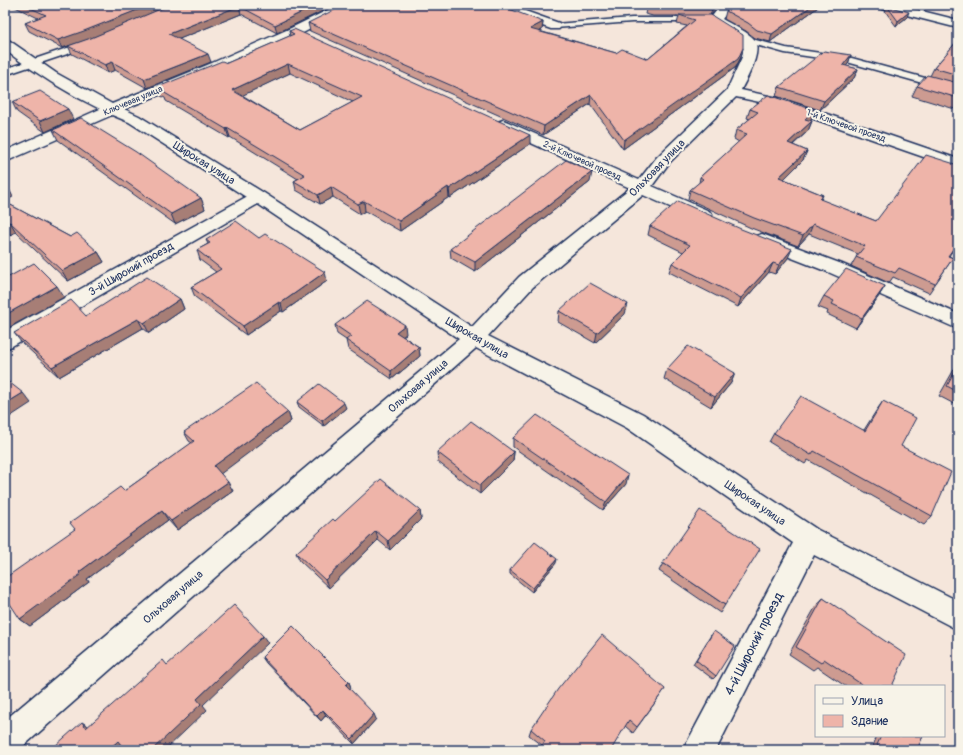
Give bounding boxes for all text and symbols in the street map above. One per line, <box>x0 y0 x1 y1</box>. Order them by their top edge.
street label: Ключевая улица <box>102 84 164 118</box>
street label: 1-й Ключевой проезд <box>805 107 888 145</box>
street label: Ольховая улица <box>626 137 688 199</box>
street label: Широкая улица <box>171 139 237 187</box>
street label: 2-й Ключевой проезд <box>541 139 623 183</box>
street label: 3-й Широкий проезд <box>86 239 176 299</box>
street label: Широкая улица <box>443 315 511 361</box>
street label: Ольховая улица <box>386 357 450 415</box>
street label: Широкая улица <box>722 478 788 528</box>
street label: Ольховая улица <box>141 568 205 626</box>
street label: 4-й Широкий проезд <box>721 590 787 698</box>
legend <box>815 685 945 737</box>
text: Улица <box>851 694 883 709</box>
text: Здание <box>851 714 888 729</box>

